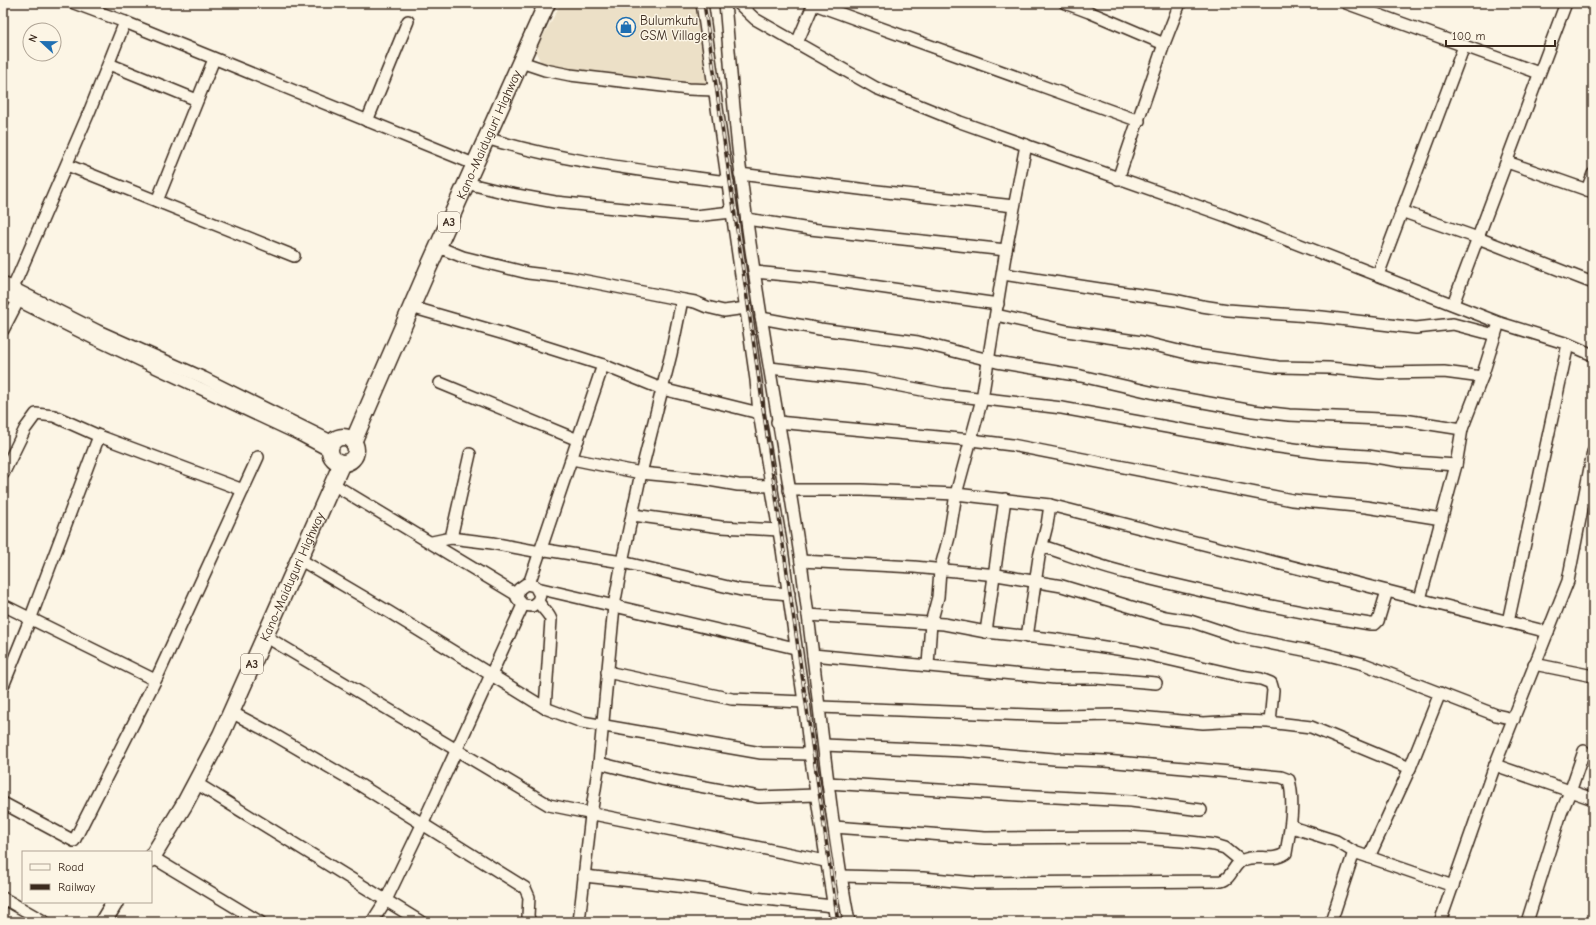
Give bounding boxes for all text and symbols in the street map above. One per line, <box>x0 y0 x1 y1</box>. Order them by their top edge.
place label: Bulumkutu GSM Village <box>640 13 708 43</box>
shop icon: Bulumkutu GSM Village <box>615 16 637 38</box>
north arrow <box>22 22 62 62</box>
scale bar <box>1446 22 1555 48</box>
text: 100 m <box>1452 29 1485 43</box>
text: N <box>26 33 41 44</box>
street label: Kano-Maiduguri Highway <box>453 68 524 201</box>
road number: A3 <box>438 212 460 232</box>
street label: Kano-Maiduguri Highway <box>257 510 327 644</box>
road number: A3 <box>241 654 263 674</box>
legend <box>22 851 152 903</box>
text: Road <box>58 860 84 874</box>
text: Railway <box>58 880 96 894</box>

